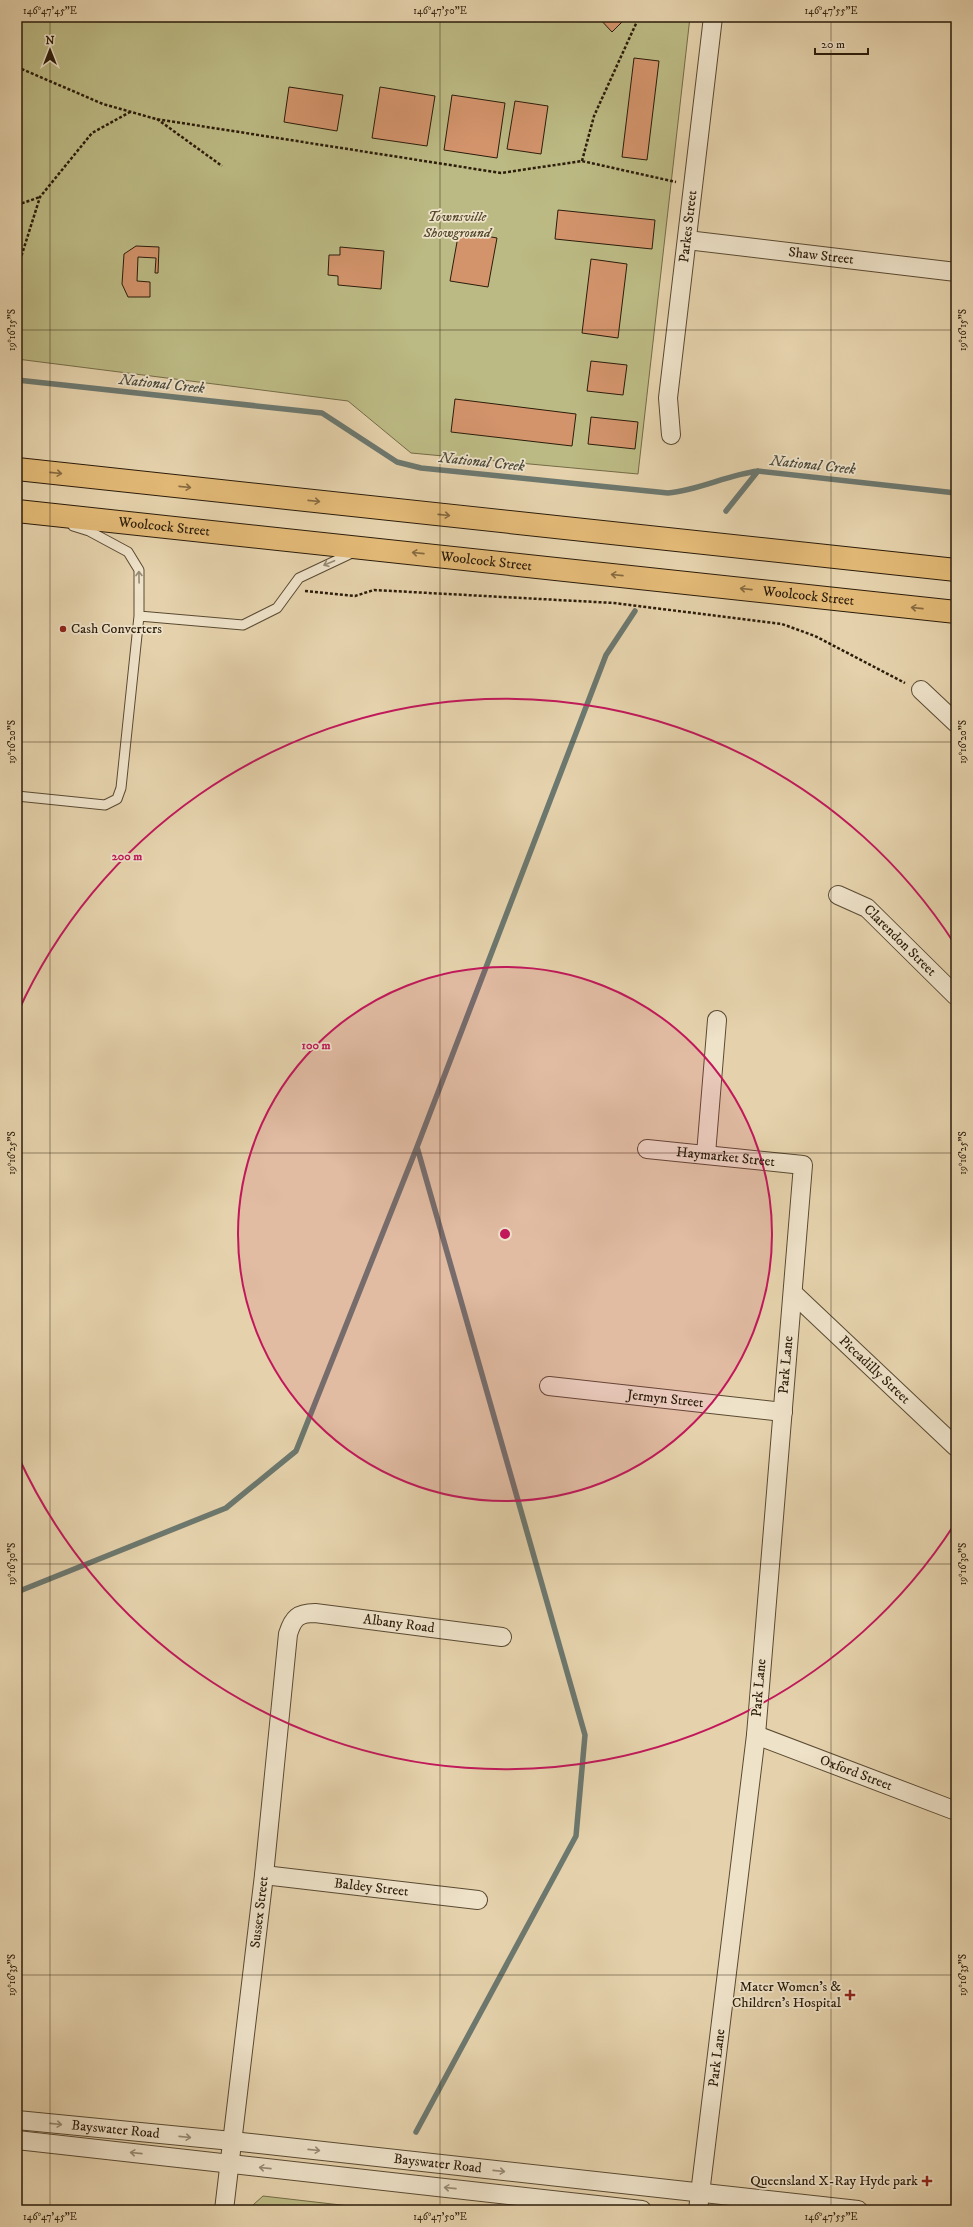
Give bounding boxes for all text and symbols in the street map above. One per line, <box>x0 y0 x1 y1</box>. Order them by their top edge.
text: 146°47'45"E <box>23 5 77 17</box>
text: 146°47'50"E <box>413 5 467 17</box>
text: 146°47'55"E <box>804 5 858 17</box>
north arrow <box>30 30 70 70</box>
scale bar <box>815 30 868 56</box>
text: N <box>45 34 55 48</box>
text: 20 m <box>821 37 845 52</box>
street label: Parkes Street <box>675 189 702 263</box>
park label: Townsville Showground <box>422 208 493 242</box>
street label: Shaw Street <box>787 243 855 269</box>
text: 19°16'15"S <box>6 309 18 351</box>
text: 19°16'15"S <box>957 309 969 351</box>
water label: National Creek <box>117 370 206 398</box>
water label: National Creek <box>437 448 526 476</box>
water label: National Creek <box>768 451 857 479</box>
one-way arrow <box>49 469 62 477</box>
one-way arrow <box>178 483 191 491</box>
one-way arrow <box>307 497 320 505</box>
one-way arrow <box>437 511 450 518</box>
street label: Woolcock Street <box>117 513 211 541</box>
street label: Woolcock Street <box>439 548 533 575</box>
one-way arrow <box>412 550 425 557</box>
one-way arrow <box>323 560 335 567</box>
one-way arrow <box>135 571 143 584</box>
one-way arrow <box>611 571 624 579</box>
street label: Woolcock Street <box>761 582 856 610</box>
one-way arrow <box>740 586 753 593</box>
one-way arrow <box>911 604 924 612</box>
place label: Cash Converters <box>71 620 162 638</box>
marker: Cash Converters <box>58 624 68 634</box>
text: 19°16'20"S <box>6 720 18 764</box>
text: 19°16'20"S <box>957 720 969 764</box>
text: 200 m <box>112 849 142 864</box>
street label: Clarendon Street <box>860 901 940 981</box>
text: 100 m <box>302 1038 330 1053</box>
text: 19°16'25"S <box>6 1131 18 1175</box>
text: 19°16'25"S <box>957 1131 969 1175</box>
street label: Haymarket Street <box>675 1143 776 1171</box>
centre of rings <box>498 1227 512 1241</box>
street label: Piccadilly Street <box>835 1332 914 1408</box>
street label: Park Lane <box>774 1335 798 1395</box>
street label: Jermyn Street <box>624 1386 705 1412</box>
text: 19°16'30"S <box>6 1543 18 1585</box>
text: 19°16'30"S <box>957 1543 969 1585</box>
street label: Albany Road <box>362 1610 435 1637</box>
street label: Park Lane <box>747 1658 771 1718</box>
street label: Oxford Street <box>817 1751 895 1795</box>
street label: Baldey Street <box>333 1874 410 1901</box>
street label: Sussex Street <box>246 1875 273 1949</box>
text: 19°16'35"S <box>6 1954 18 1996</box>
text: 19°16'35"S <box>957 1954 969 1996</box>
place label: Mater Women's & Children's Hospital <box>732 1978 842 2012</box>
marker: Mater Women's & Children's Hospital <box>844 1989 856 2001</box>
street label: Park Lane <box>705 2028 730 2088</box>
street label: Bayswater Road <box>71 2116 160 2143</box>
one-way arrow <box>49 2120 62 2128</box>
one-way arrow <box>178 2133 191 2141</box>
one-way arrow <box>308 2147 321 2154</box>
one-way arrow <box>130 2149 143 2157</box>
street label: Bayswater Road <box>393 2150 483 2177</box>
one-way arrow <box>259 2164 272 2171</box>
one-way arrow <box>492 2167 505 2175</box>
place label: Queensland X-Ray Hyde park <box>750 2172 918 2190</box>
marker: Queensland X-Ray Hyde park <box>921 2175 933 2187</box>
one-way arrow <box>444 2185 457 2192</box>
text: 146°47'45"E <box>23 2211 77 2223</box>
text: 146°47'50"E <box>413 2211 467 2223</box>
text: 146°47'55"E <box>804 2211 858 2223</box>

